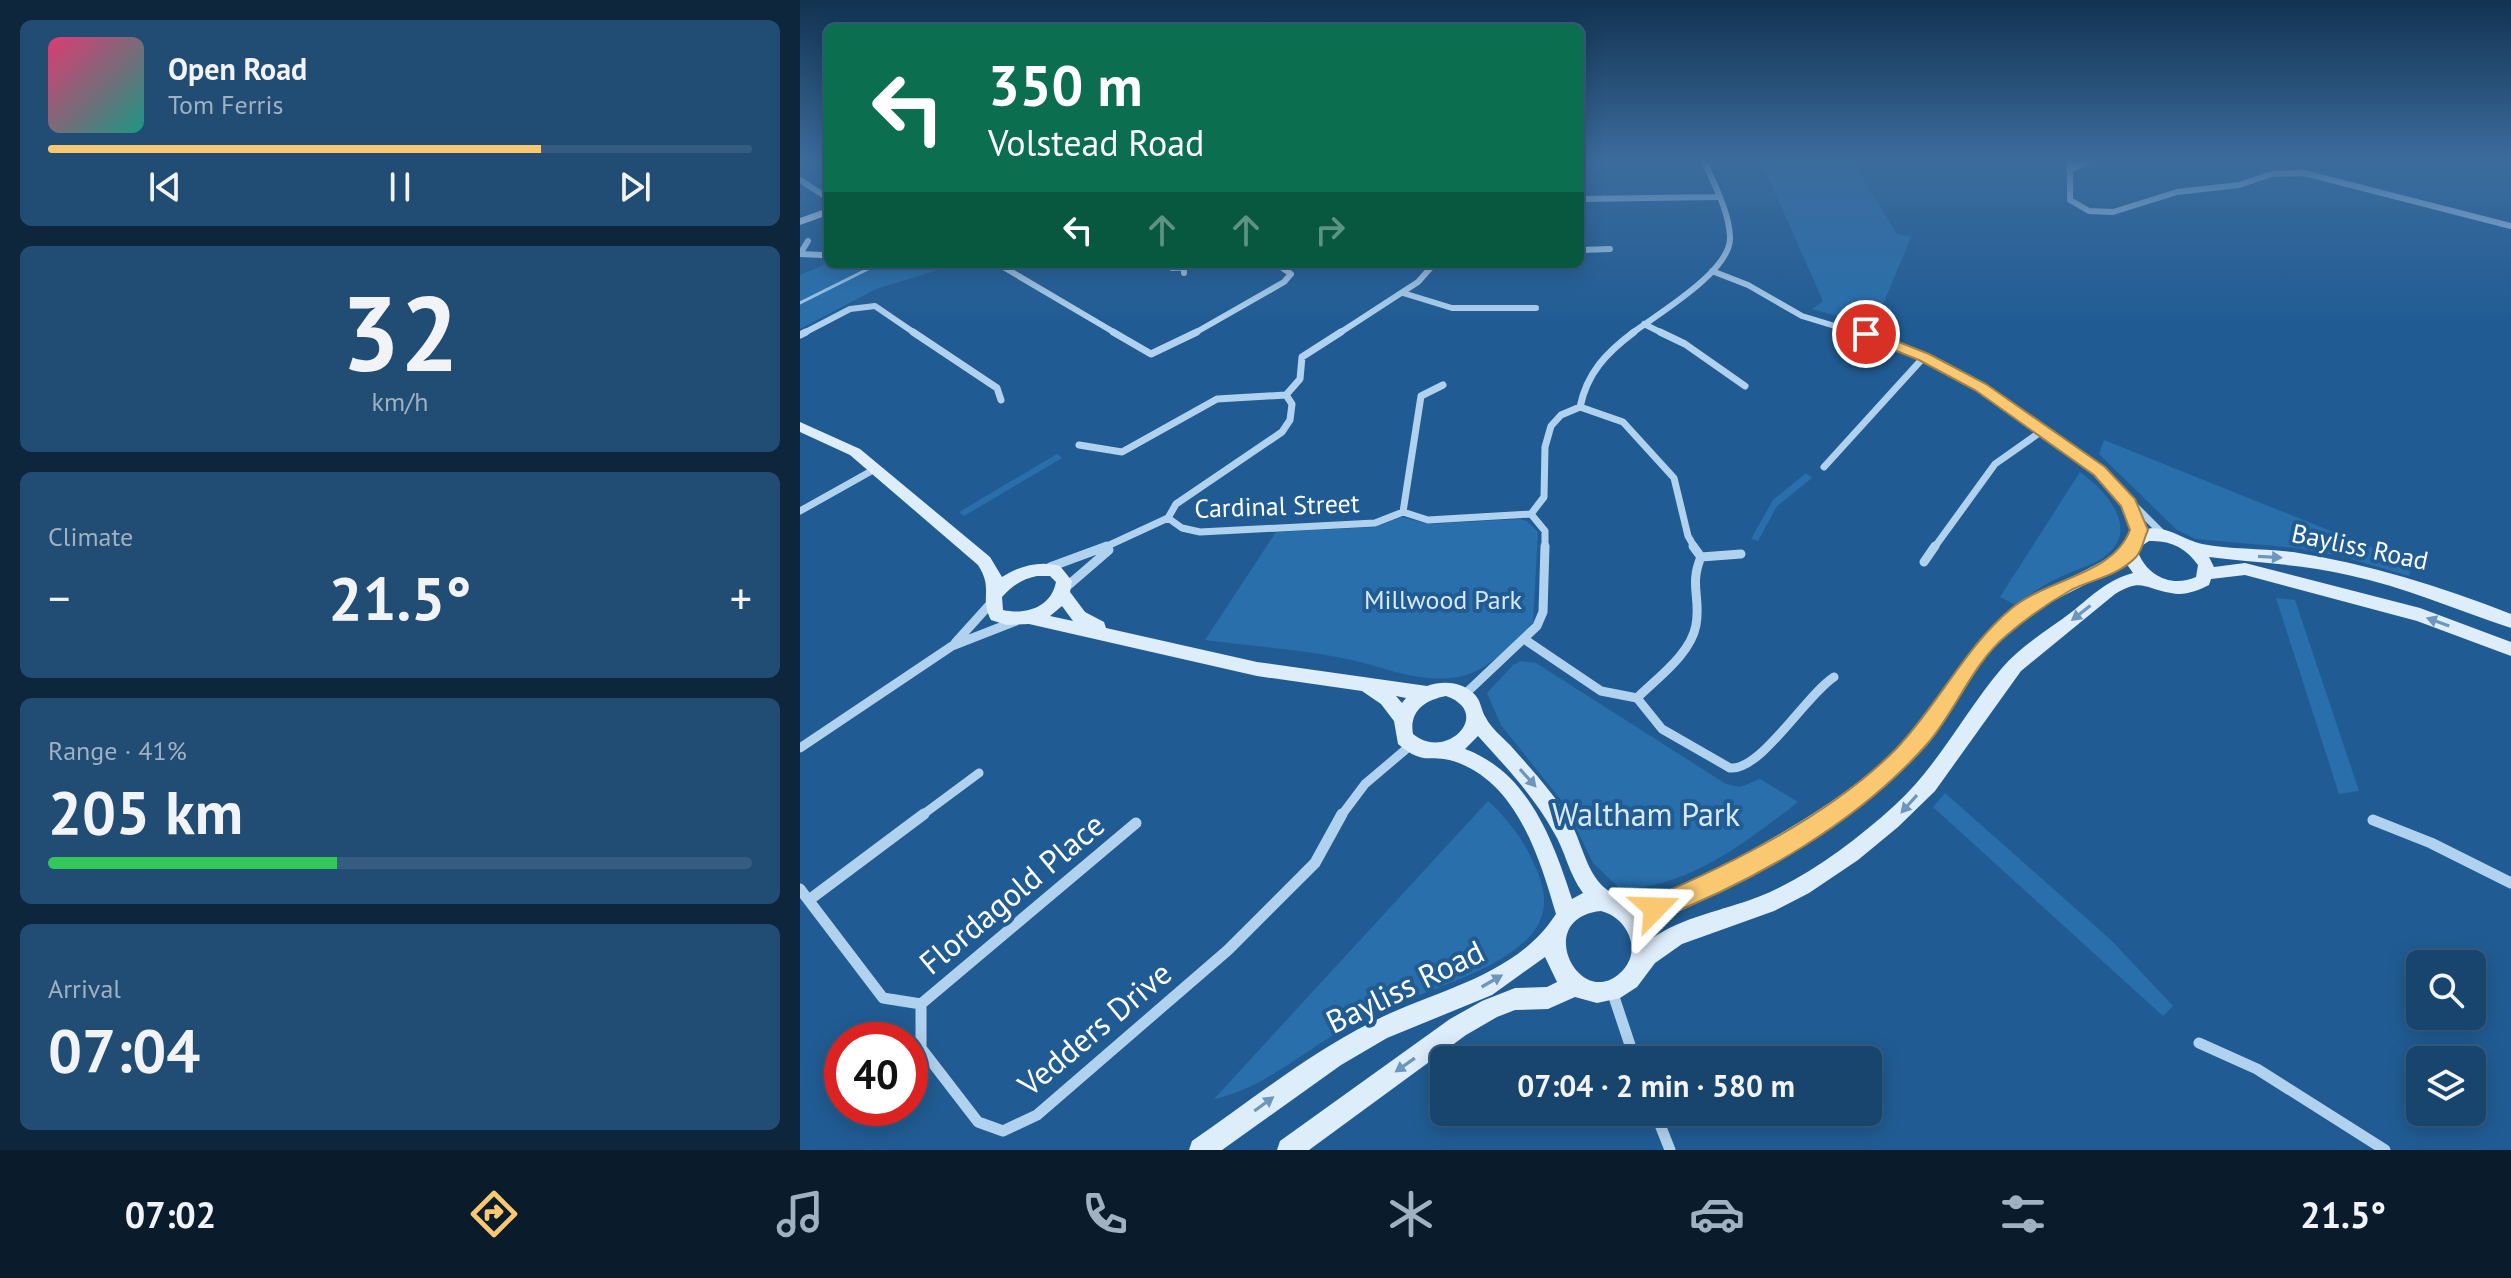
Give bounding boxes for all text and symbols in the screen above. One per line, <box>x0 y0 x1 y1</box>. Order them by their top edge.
text: Open Road <box>168 49 307 88</box>
text: 350 m <box>988 49 1143 121</box>
icon: left <box>856 56 960 160</box>
text: Tom Ferris <box>168 88 283 121</box>
text: Volstead Road <box>988 119 1204 166</box>
icon: previous <box>143 165 187 209</box>
icon: pause <box>378 165 422 209</box>
icon: next <box>613 165 657 209</box>
icon: left <box>1056 208 1100 252</box>
icon: ahead <box>1140 208 1184 252</box>
icon: ahead <box>1224 208 1268 252</box>
icon: right <box>1308 208 1352 252</box>
text: 32 <box>341 265 459 400</box>
pin <box>1832 300 1900 368</box>
icon: arrive <box>1844 312 1888 356</box>
text: km/h <box>372 385 429 418</box>
street label: Cardinal Street <box>1194 486 1360 525</box>
street label: Bayliss Road <box>2289 516 2431 577</box>
text: Climate <box>48 520 133 553</box>
one-way arrow <box>2258 550 2283 563</box>
text: 21.5° <box>328 559 472 637</box>
text: − <box>48 569 70 626</box>
text: + <box>730 569 752 626</box>
park label: Millwood Park <box>1364 583 1523 616</box>
one-way arrow <box>2071 604 2091 620</box>
one-way arrow <box>2426 615 2450 627</box>
text: Range · 41% <box>48 734 187 767</box>
one-way arrow <box>1518 769 1536 788</box>
text: 205 km <box>48 773 243 851</box>
park label: Waltham Park <box>1552 793 1741 835</box>
one-way arrow <box>1900 795 1918 814</box>
street label: Flordagold Place <box>910 803 1113 983</box>
position arrow <box>1613 866 1697 950</box>
street label: Bayliss Road <box>1319 930 1490 1042</box>
map controls <box>2406 950 2486 1126</box>
button: search <box>2406 950 2486 1030</box>
street label: Vedders Drive <box>1008 952 1180 1105</box>
text: Arrival <box>48 972 121 1005</box>
one-way arrow <box>1481 974 1503 988</box>
text: 07:04 <box>48 1011 200 1089</box>
speed limit sign: 40 <box>824 1022 928 1126</box>
button: layers <box>2406 1046 2486 1126</box>
one-way arrow <box>1395 1057 1416 1072</box>
text: 07:04 · 2 min · 580 m <box>1517 1066 1795 1105</box>
one-way arrow <box>1253 1096 1275 1112</box>
icon: directions <box>466 1186 522 1242</box>
icon: music <box>772 1186 828 1242</box>
icon: phone <box>1077 1186 1133 1242</box>
icon: climate <box>1383 1186 1439 1242</box>
icon: car <box>1689 1186 1745 1242</box>
icon: filters <box>1995 1186 2051 1242</box>
text: 07:02 <box>125 1191 216 1238</box>
text: 21.5° <box>2300 1191 2386 1238</box>

